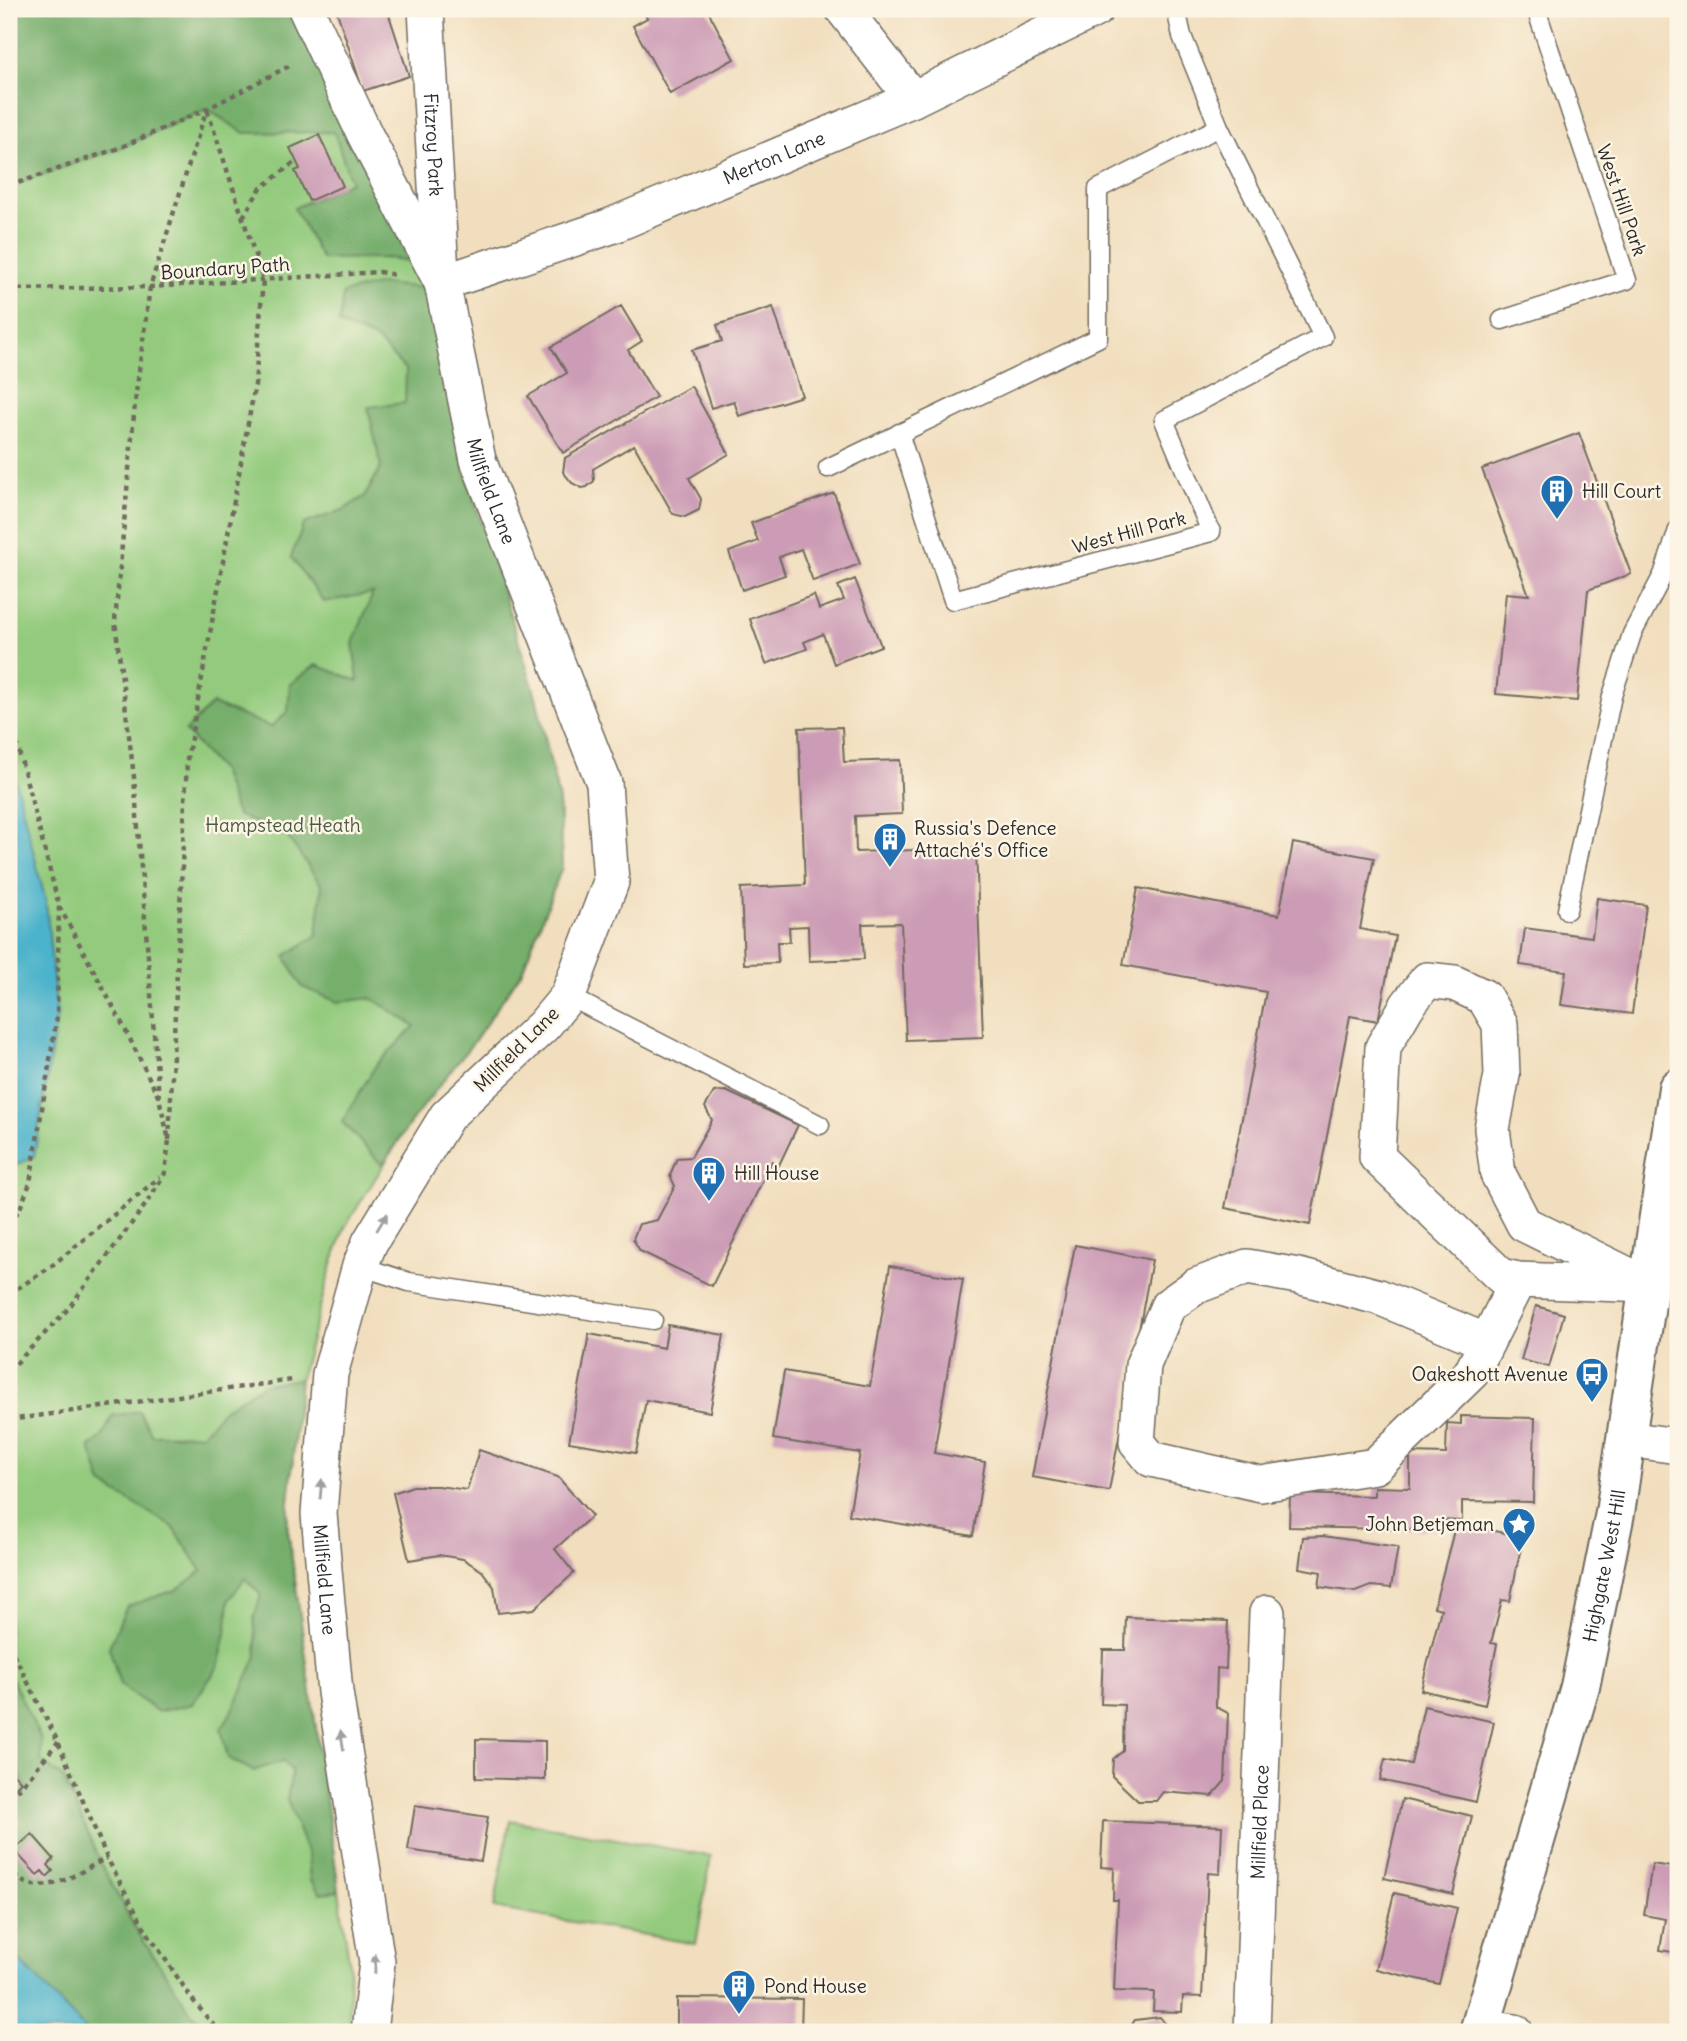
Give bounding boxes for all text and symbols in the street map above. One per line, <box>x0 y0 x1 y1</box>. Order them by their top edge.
street label: Fitzroy Park <box>419 92 449 197</box>
street label: Merton Lane <box>719 125 828 190</box>
street label: West Hill Park <box>1592 141 1652 259</box>
street label: Boundary Path <box>160 252 290 284</box>
street label: Millfield Lane <box>462 436 522 547</box>
building icon: Hill Court <box>1538 472 1576 521</box>
place label: Hill Court <box>1582 479 1661 503</box>
street label: West Hill Park <box>1070 505 1189 559</box>
park label: Hampstead Heath <box>205 813 361 837</box>
place label: Russia's Defence Attaché's Office <box>914 816 1057 862</box>
building icon: Russia's Defence Attaché's Office <box>871 820 909 869</box>
street label: Millfield Lane <box>468 1001 564 1097</box>
building icon: Hill House <box>690 1154 728 1203</box>
place label: Hill House <box>734 1161 819 1185</box>
one-way arrow <box>376 1213 389 1232</box>
bus stop icon: Oakeshott Avenue <box>1573 1355 1611 1404</box>
place label: Oakeshott Avenue <box>1411 1362 1568 1386</box>
one-way arrow <box>316 1478 327 1500</box>
street label: Highgate West Hill <box>1577 1488 1630 1644</box>
place icon: John Betjeman <box>1500 1505 1538 1554</box>
place label: John Betjeman <box>1365 1512 1494 1536</box>
street label: Millfield Lane <box>308 1523 342 1636</box>
one-way arrow <box>336 1729 347 1751</box>
street label: Millfield Place <box>1245 1764 1274 1880</box>
one-way arrow <box>369 1953 381 1975</box>
building icon: Pond House <box>720 1967 758 2016</box>
place label: Pond House <box>764 1974 867 1998</box>

